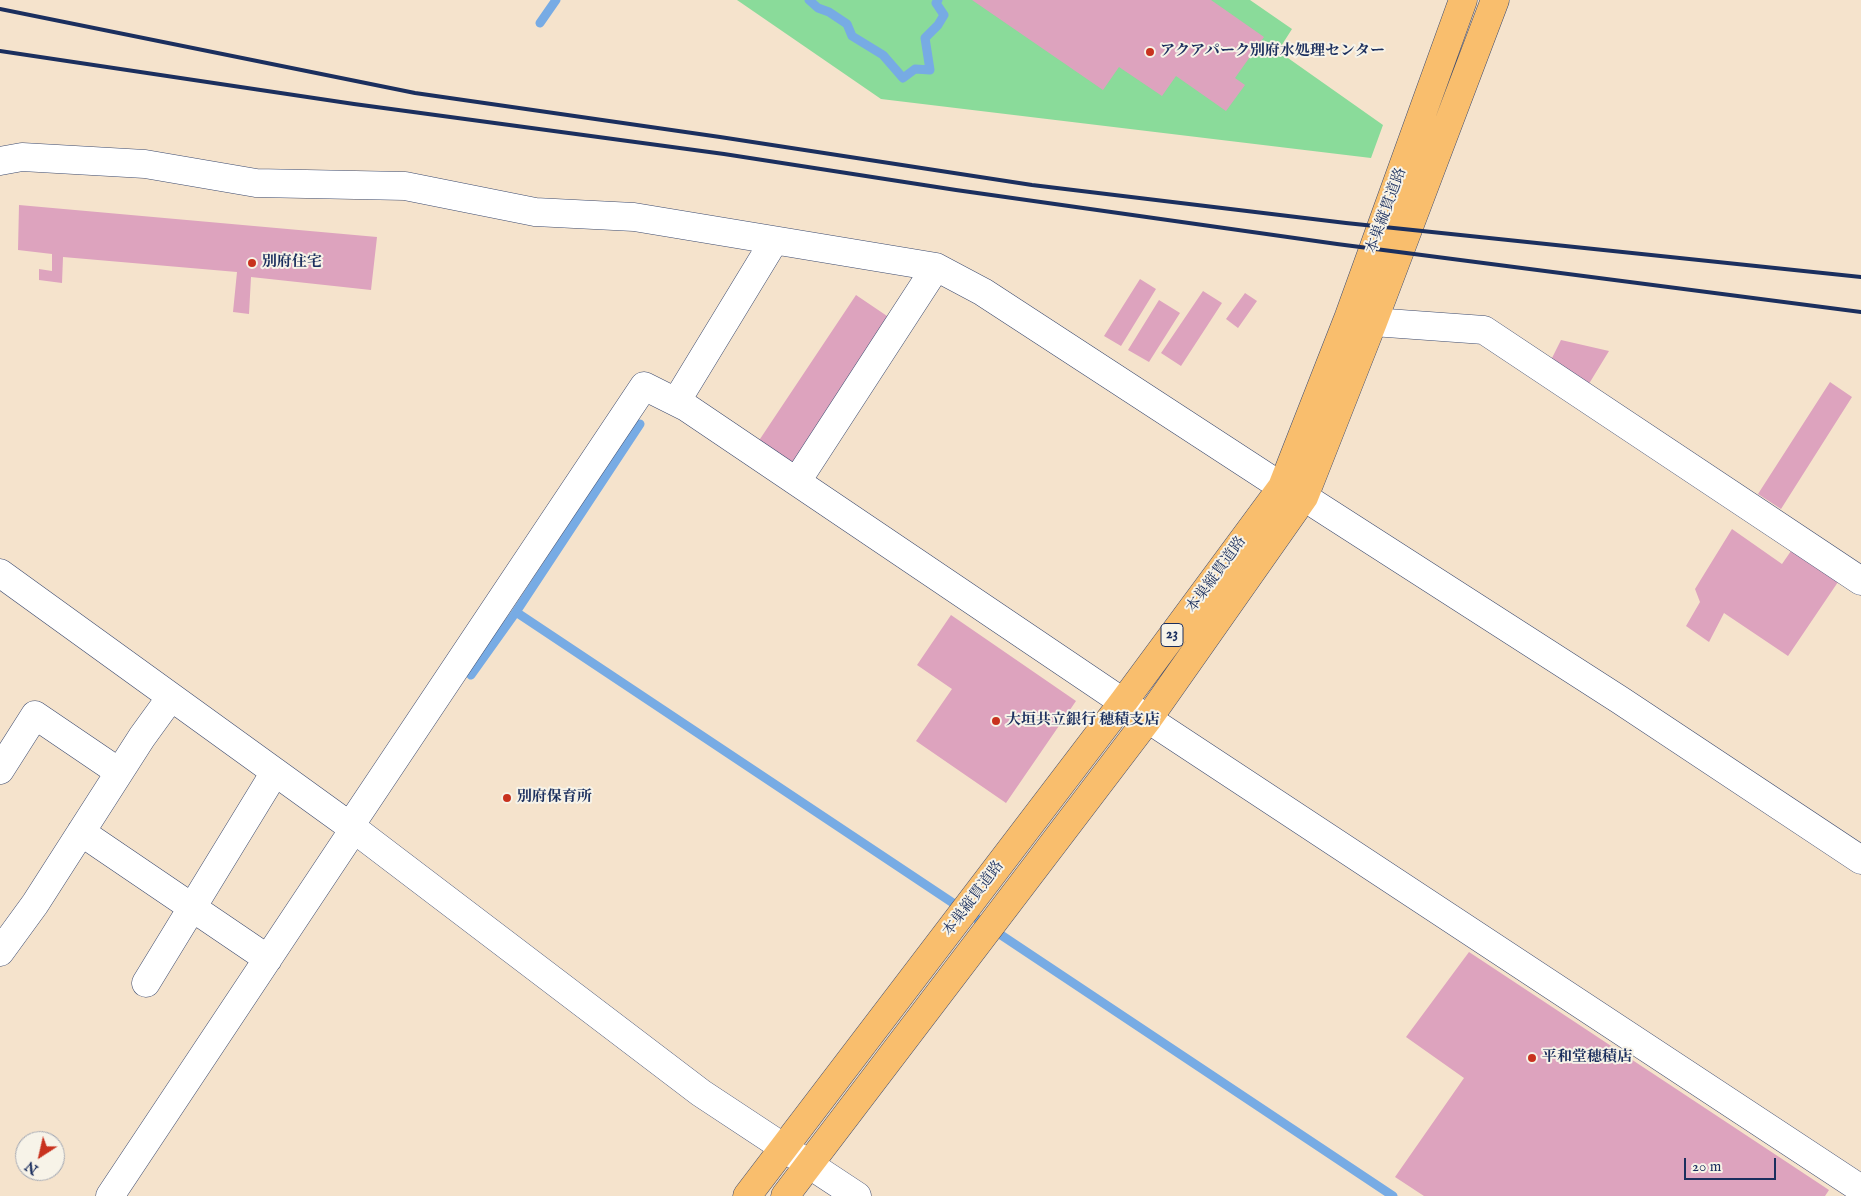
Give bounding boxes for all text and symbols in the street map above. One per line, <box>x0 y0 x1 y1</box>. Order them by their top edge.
place label: アクアパーク別府水処理センター <box>1160 43 1385 61</box>
marker: アクアパーク別府水処理センター <box>1144 46 1156 58</box>
street label: 本巣縦貫道路 <box>1363 166 1411 256</box>
place label: 別府住宅 <box>262 254 322 272</box>
marker: 別府住宅 <box>246 257 258 269</box>
street label: 本巣縦貫道路 <box>1183 533 1251 617</box>
road number: 23 <box>1161 624 1183 646</box>
place label: 大垣共立銀行 穂積支店 <box>1006 712 1159 730</box>
marker: 大垣共立銀行 穂積支店 <box>990 715 1002 727</box>
place label: 別府保育所 <box>517 789 592 807</box>
marker: 別府保育所 <box>501 792 513 804</box>
street label: 本巣縦貫道路 <box>940 858 1008 940</box>
place label: 平和堂穂積店 <box>1542 1049 1632 1067</box>
marker: 平和堂穂積店 <box>1526 1052 1538 1064</box>
north arrow <box>15 1131 65 1181</box>
scale bar <box>1686 1148 1778 1180</box>
text: N <box>22 1157 42 1178</box>
text: 20 m <box>1692 1157 1721 1176</box>

